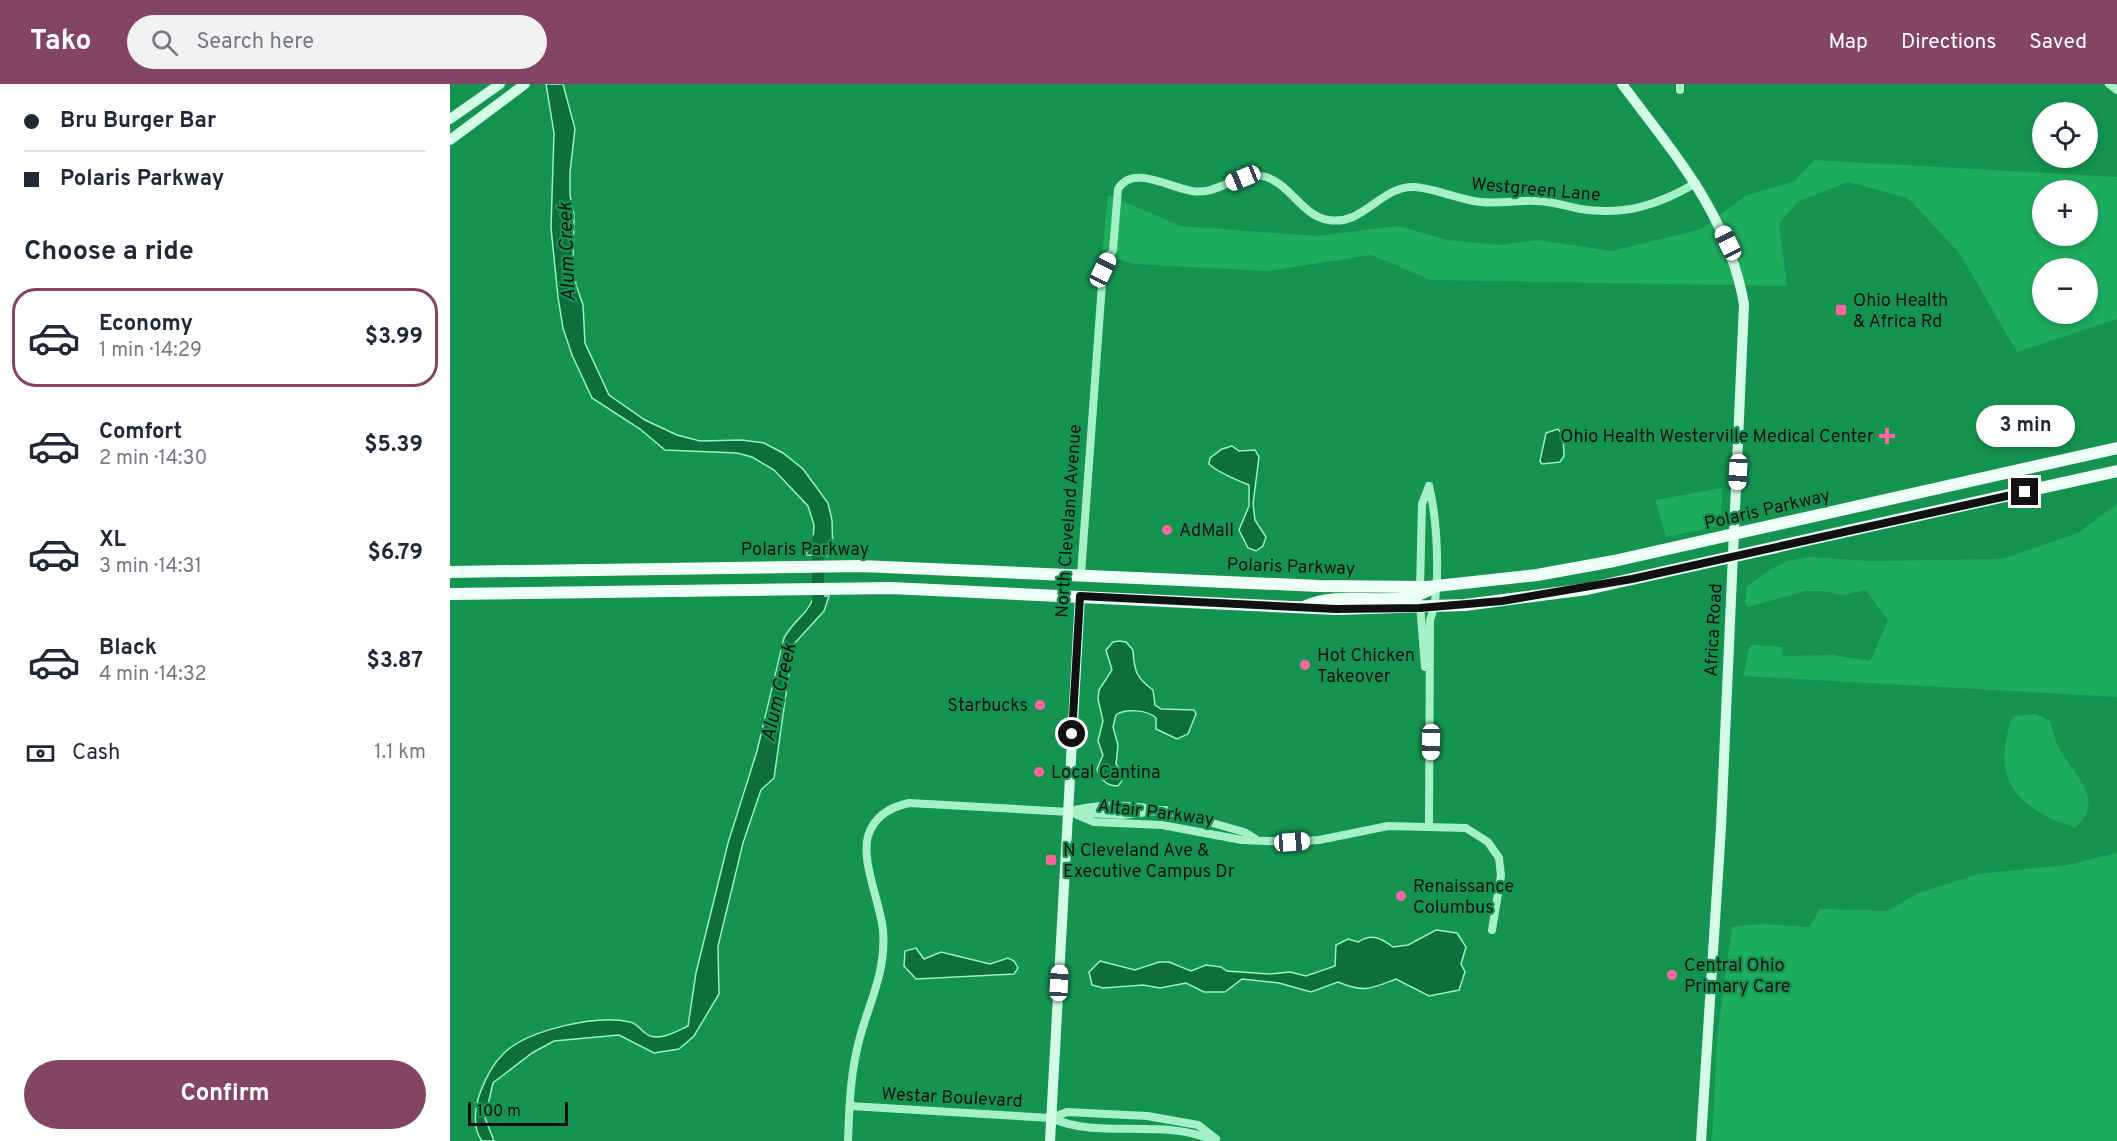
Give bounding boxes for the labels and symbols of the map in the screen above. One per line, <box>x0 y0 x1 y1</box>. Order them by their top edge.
car <box>1223 163 1263 193</box>
street label: Westgreen Lane <box>1470 173 1602 208</box>
water label: Alum Creek <box>553 200 583 302</box>
car <box>1712 223 1744 263</box>
car <box>1087 250 1119 290</box>
place label: Ohio Health & Africa Rd <box>1853 290 1948 334</box>
marker: Ohio Health & Africa Rd <box>1834 303 1848 317</box>
callout: 3 min <box>1976 405 2074 447</box>
street label: North Cleveland Avenue <box>1051 424 1088 619</box>
place label: Ohio Health Westerville Medical Center <box>1560 426 1874 449</box>
marker: Ohio Health Westerville Medical Center <box>1878 427 1896 445</box>
car <box>1728 454 1748 490</box>
route end <box>2011 478 2038 505</box>
street label: Polaris Parkway <box>1702 485 1833 536</box>
place label: AdMall <box>1179 520 1234 543</box>
marker: AdMall <box>1160 523 1174 537</box>
street label: Polaris Parkway <box>741 539 869 562</box>
street label: Polaris Parkway <box>1226 554 1356 581</box>
street label: Africa Road <box>1701 583 1728 677</box>
water label: Alum Creek <box>756 640 804 744</box>
place label: Hot Chicken Takeover <box>1317 645 1415 689</box>
marker: Hot Chicken Takeover <box>1298 658 1312 672</box>
place label: Starbucks <box>947 695 1028 718</box>
marker: Starbucks <box>1033 698 1047 712</box>
route start <box>1058 720 1085 747</box>
car <box>1422 724 1440 760</box>
place label: Local Cantina <box>1051 762 1161 785</box>
marker: Local Cantina <box>1032 765 1046 779</box>
street label: Altair Parkway <box>1096 795 1215 832</box>
car <box>1273 832 1311 852</box>
place label: N Cleveland Ave & Executive Campus Dr <box>1063 840 1235 884</box>
marker: N Cleveland Ave & Executive Campus Dr <box>1044 853 1058 867</box>
place label: Renaissance Columbus <box>1413 876 1514 920</box>
marker: Renaissance Columbus <box>1394 889 1408 903</box>
place label: Central Ohio Primary Care <box>1684 955 1790 999</box>
car <box>1049 965 1069 1001</box>
marker: Central Ohio Primary Care <box>1665 968 1679 982</box>
street label: Westar Boulevard <box>881 1083 1023 1114</box>
scale bar <box>468 1099 568 1126</box>

